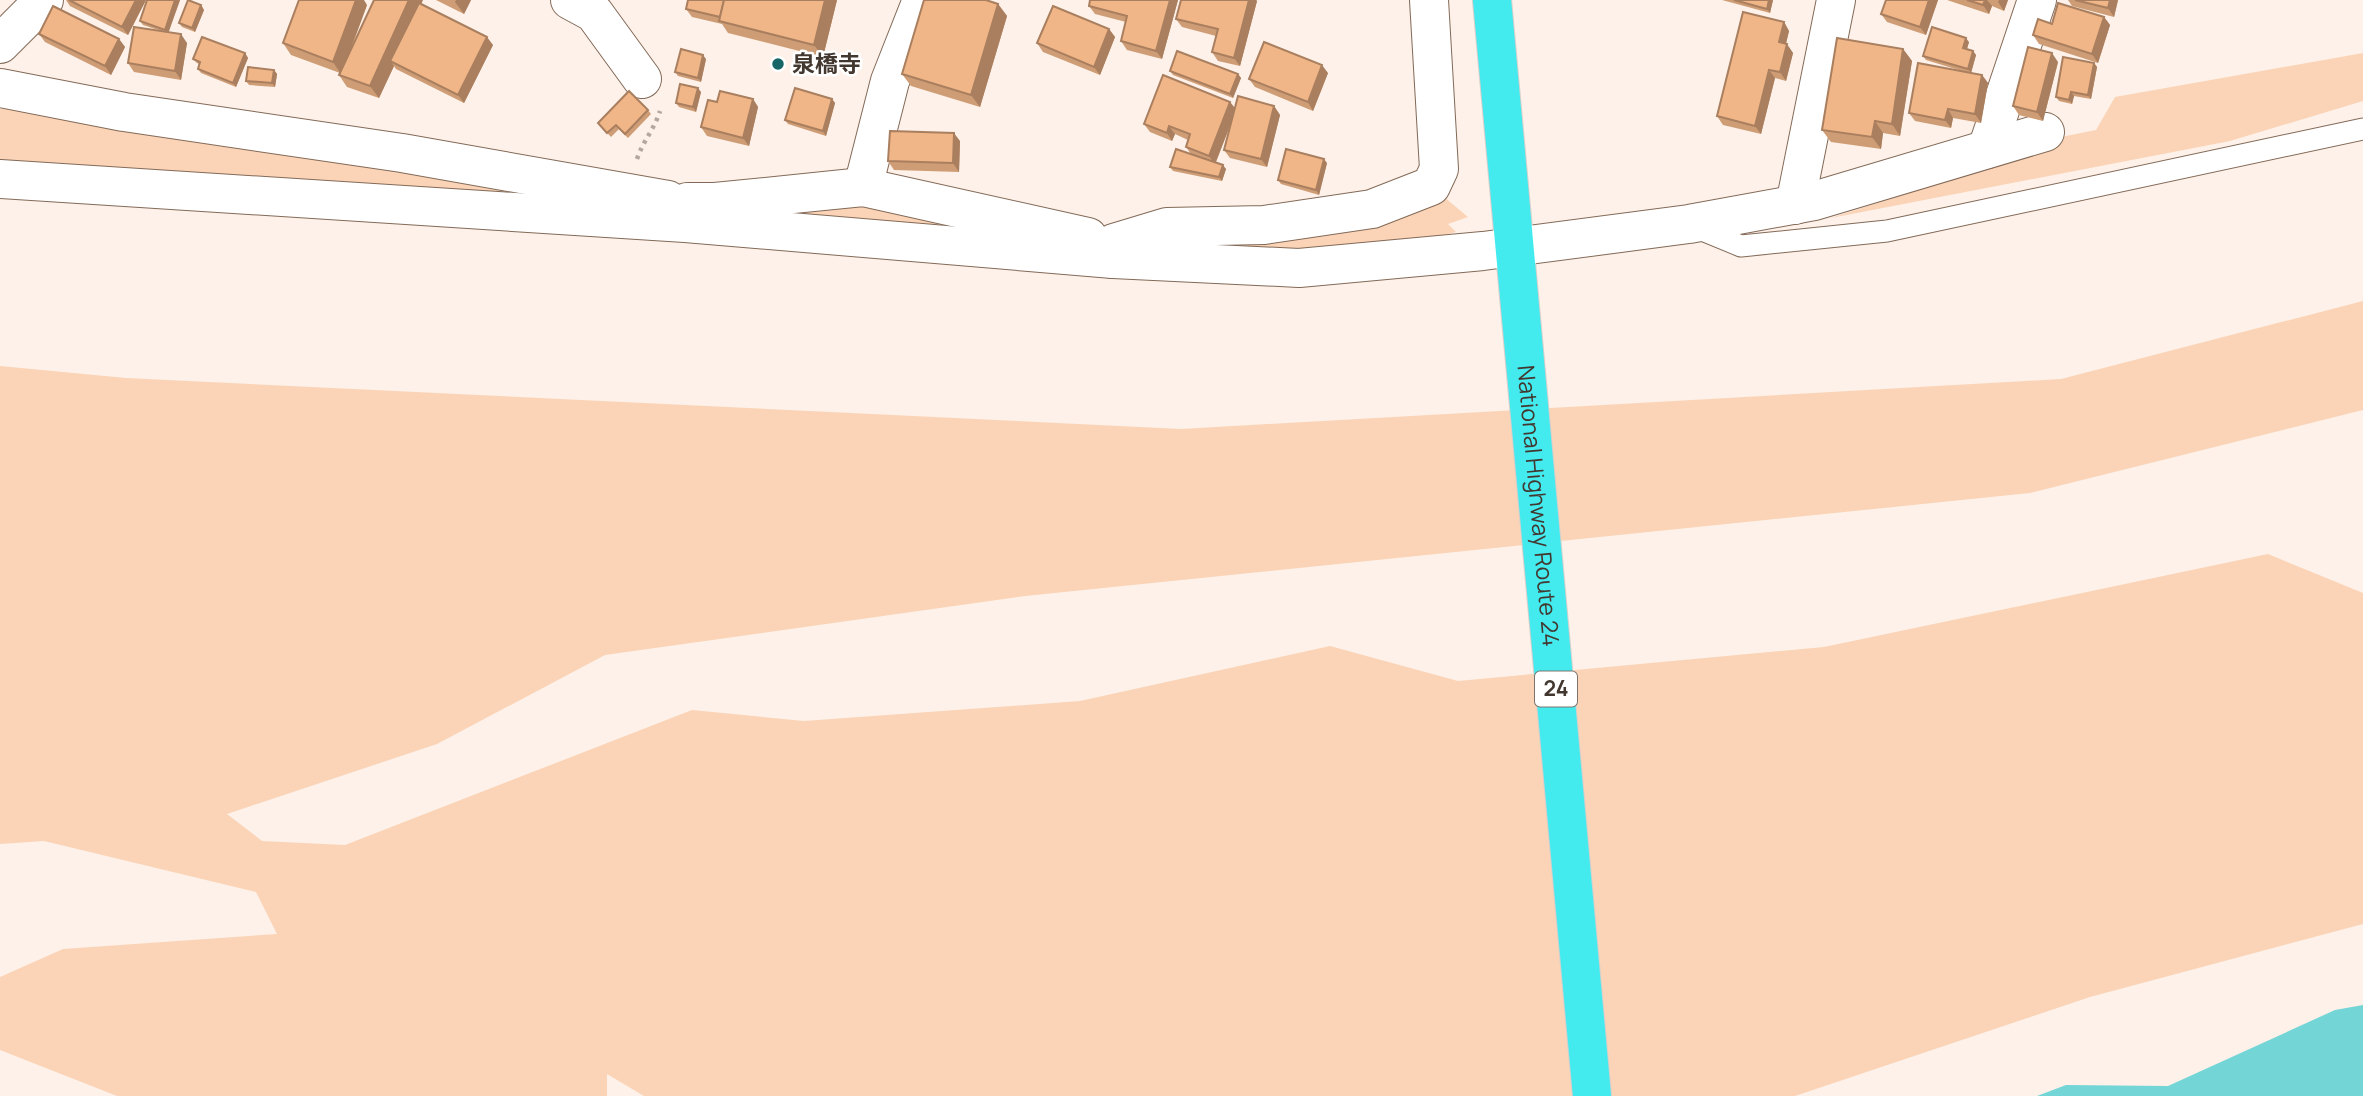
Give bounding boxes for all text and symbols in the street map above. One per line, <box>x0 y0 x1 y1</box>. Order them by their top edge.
place label: 泉橋寺 <box>792 47 861 79</box>
marker: 泉橋寺 <box>770 56 786 72</box>
street label: National Highway Route 24 <box>1510 364 1568 648</box>
road number: 24 <box>1535 672 1577 706</box>

